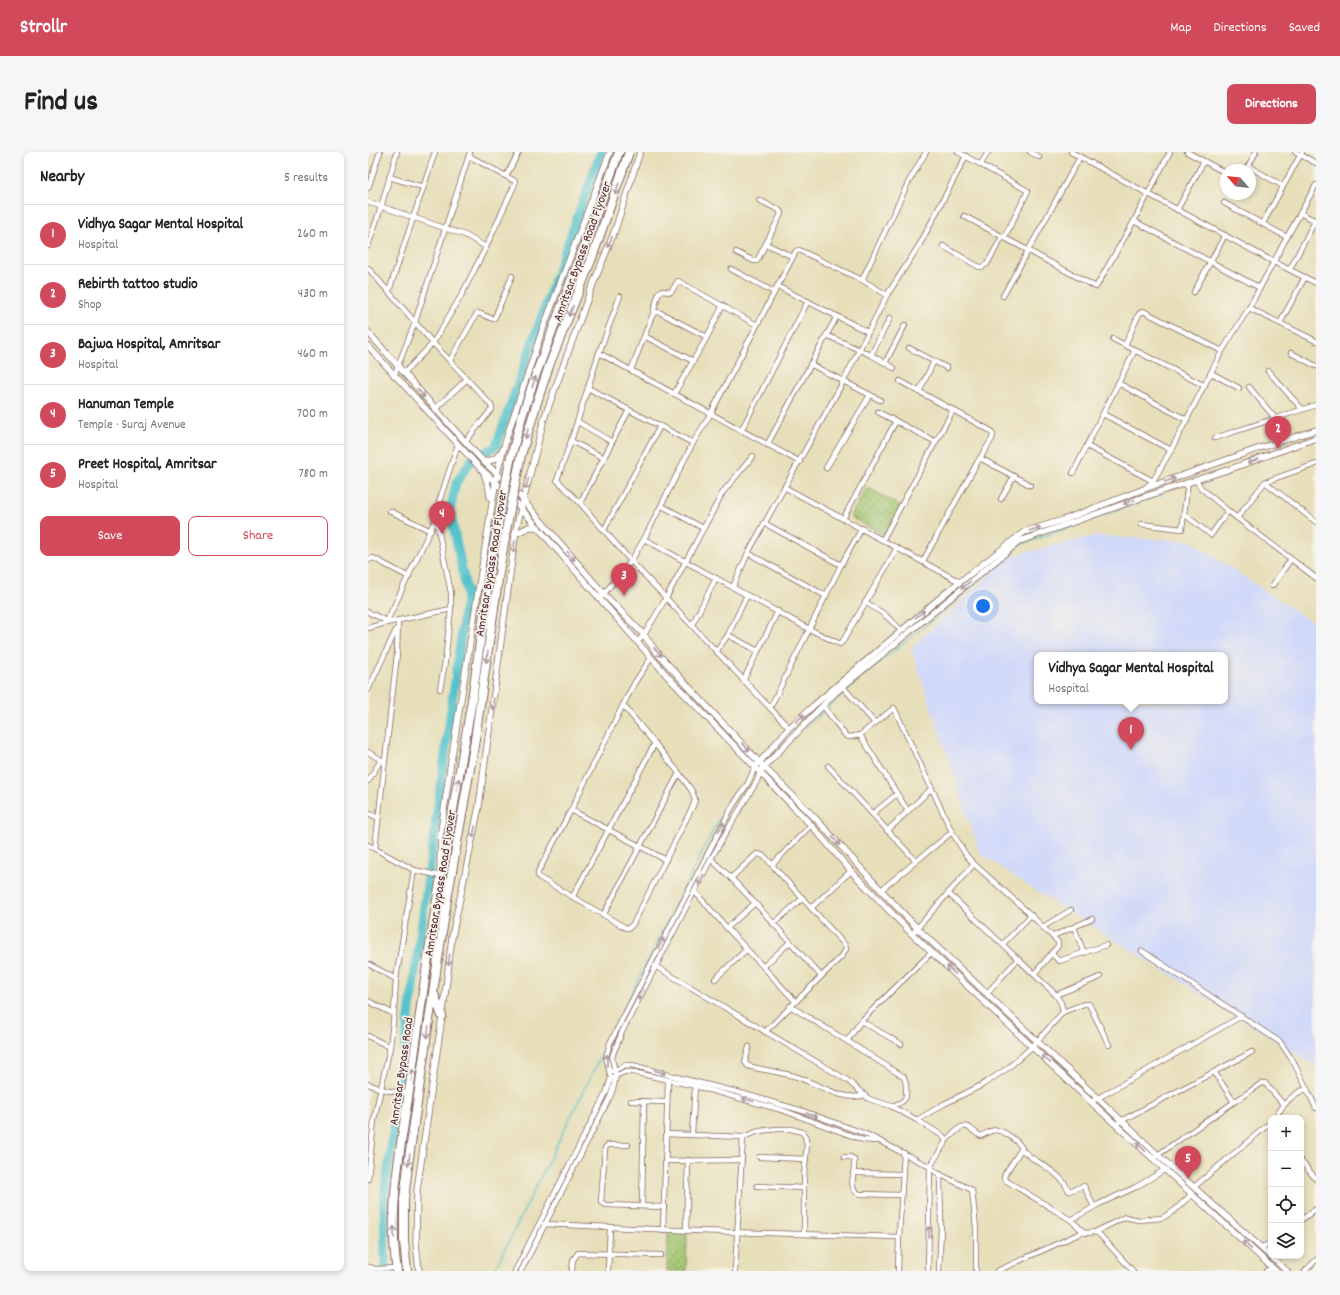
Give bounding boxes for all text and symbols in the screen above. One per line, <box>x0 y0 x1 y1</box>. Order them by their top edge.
text: Strollr <box>20 15 67 42</box>
text: Map <box>1170 18 1192 38</box>
text: Directions <box>1214 18 1267 38</box>
text: Saved <box>1289 18 1320 38</box>
text: Find us <box>24 84 98 124</box>
button: Directions <box>1227 84 1316 124</box>
north arrow <box>1220 164 1256 200</box>
text: Nearby <box>40 166 84 190</box>
text: 5 results <box>284 169 328 188</box>
street label: Amritsar Bypass Road Flyover <box>549 179 618 325</box>
one-way arrow <box>613 182 620 195</box>
text: Vidhya Sagar Mental Hospital <box>78 214 243 236</box>
text: 1 <box>52 225 54 244</box>
text: 260 m <box>297 225 328 244</box>
text: Hospital <box>78 236 118 255</box>
one-way arrow <box>605 236 613 248</box>
text: Rebirth tattoo studio <box>78 274 198 296</box>
text: 2 <box>50 285 56 304</box>
text: 430 m <box>298 285 328 304</box>
text: Shop <box>78 296 101 315</box>
one-way arrow <box>567 304 575 316</box>
text: Bajwa Hospital, Amritsar <box>78 334 220 356</box>
text: 3 <box>50 345 56 364</box>
text: 460 m <box>297 345 328 364</box>
text: Hospital <box>78 356 118 375</box>
one-way arrow <box>530 376 538 388</box>
one-way arrow <box>416 388 426 398</box>
text: Hanuman Temple <box>78 394 174 416</box>
text: 4 <box>50 405 56 424</box>
text: 700 m <box>297 405 328 424</box>
text: Temple · Suraj Avenue <box>78 416 186 435</box>
pin: 2 <box>1265 416 1291 449</box>
one-way arrow <box>523 426 530 439</box>
text: Preet Hospital, Amritsar <box>78 454 217 476</box>
one-way arrow <box>1247 457 1259 465</box>
text: 5 <box>50 465 56 484</box>
text: 780 m <box>299 465 328 484</box>
text: Hospital <box>78 476 118 495</box>
one-way arrow <box>1164 476 1177 483</box>
one-way arrow <box>523 477 531 490</box>
street label: Amritsar Bypass Road Flyover <box>472 489 513 638</box>
one-way arrow <box>1124 498 1136 506</box>
pin: 4 <box>429 501 455 534</box>
button: Save <box>40 516 180 556</box>
button: Share <box>188 516 328 556</box>
one-way arrow <box>1028 525 1041 532</box>
one-way arrow <box>510 540 517 553</box>
one-way arrow <box>566 551 575 561</box>
pin: 3 <box>611 563 637 596</box>
one-way arrow <box>960 581 971 589</box>
your location <box>973 596 993 616</box>
one-way arrow <box>914 610 925 619</box>
one-way arrow <box>653 647 662 658</box>
one-way arrow <box>483 650 491 663</box>
popup <box>1034 652 1228 704</box>
text: Vidhya Sagar Mental Hospital <box>1048 658 1214 680</box>
text: Hospital <box>1048 680 1089 699</box>
one-way arrow <box>489 697 497 710</box>
one-way arrow <box>795 713 805 722</box>
pin: 1 <box>1118 717 1144 750</box>
one-way arrow <box>742 742 751 753</box>
one-way arrow <box>454 778 462 791</box>
street label: Amritsar Bypass Road Flyover <box>421 809 462 958</box>
one-way arrow <box>718 821 725 833</box>
one-way arrow <box>470 825 478 838</box>
one-way arrow <box>832 836 841 846</box>
one-way arrow <box>697 873 705 885</box>
one-way arrow <box>658 937 666 949</box>
one-way arrow <box>445 953 453 966</box>
one-way arrow <box>946 965 956 975</box>
one-way arrow <box>637 988 644 1000</box>
street label: Amritsar Bypass Road <box>385 1016 419 1127</box>
one-way arrow <box>424 1025 432 1038</box>
one-way arrow <box>603 1053 611 1066</box>
one-way arrow <box>1041 1054 1051 1063</box>
one-way arrow <box>408 1069 416 1082</box>
one-way arrow <box>653 1069 666 1076</box>
one-way arrow <box>741 1096 754 1104</box>
one-way arrow <box>805 1111 817 1119</box>
map controls <box>1268 1115 1304 1259</box>
button: + <box>1268 1115 1304 1151</box>
one-way arrow <box>1136 1143 1146 1152</box>
pin: 5 <box>1175 1146 1201 1179</box>
button: − <box>1268 1151 1304 1187</box>
one-way arrow <box>405 1153 412 1166</box>
button: locate <box>1268 1187 1304 1223</box>
button: layers <box>1268 1223 1304 1259</box>
one-way arrow <box>390 1226 398 1239</box>
one-way arrow <box>925 1226 932 1239</box>
one-way arrow <box>1242 1241 1252 1250</box>

